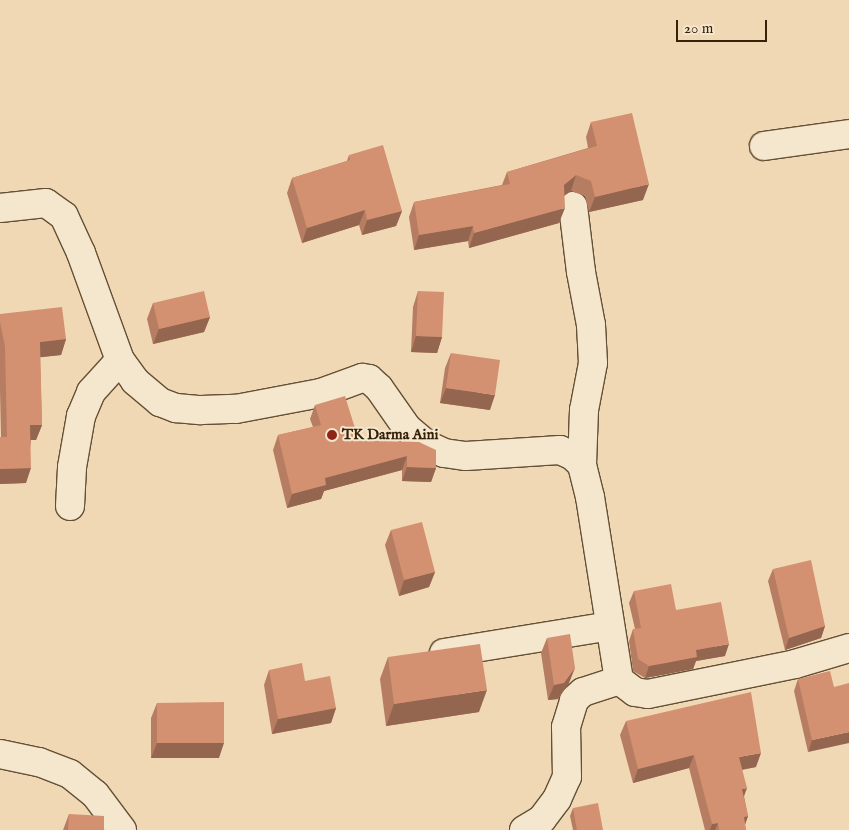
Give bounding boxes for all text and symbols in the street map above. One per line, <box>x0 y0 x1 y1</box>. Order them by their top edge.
scale bar <box>679 10 770 42</box>
text: 20 m <box>684 19 713 38</box>
place label: TK Darma Aini <box>342 426 439 444</box>
marker: TK Darma Aini <box>326 429 338 441</box>

